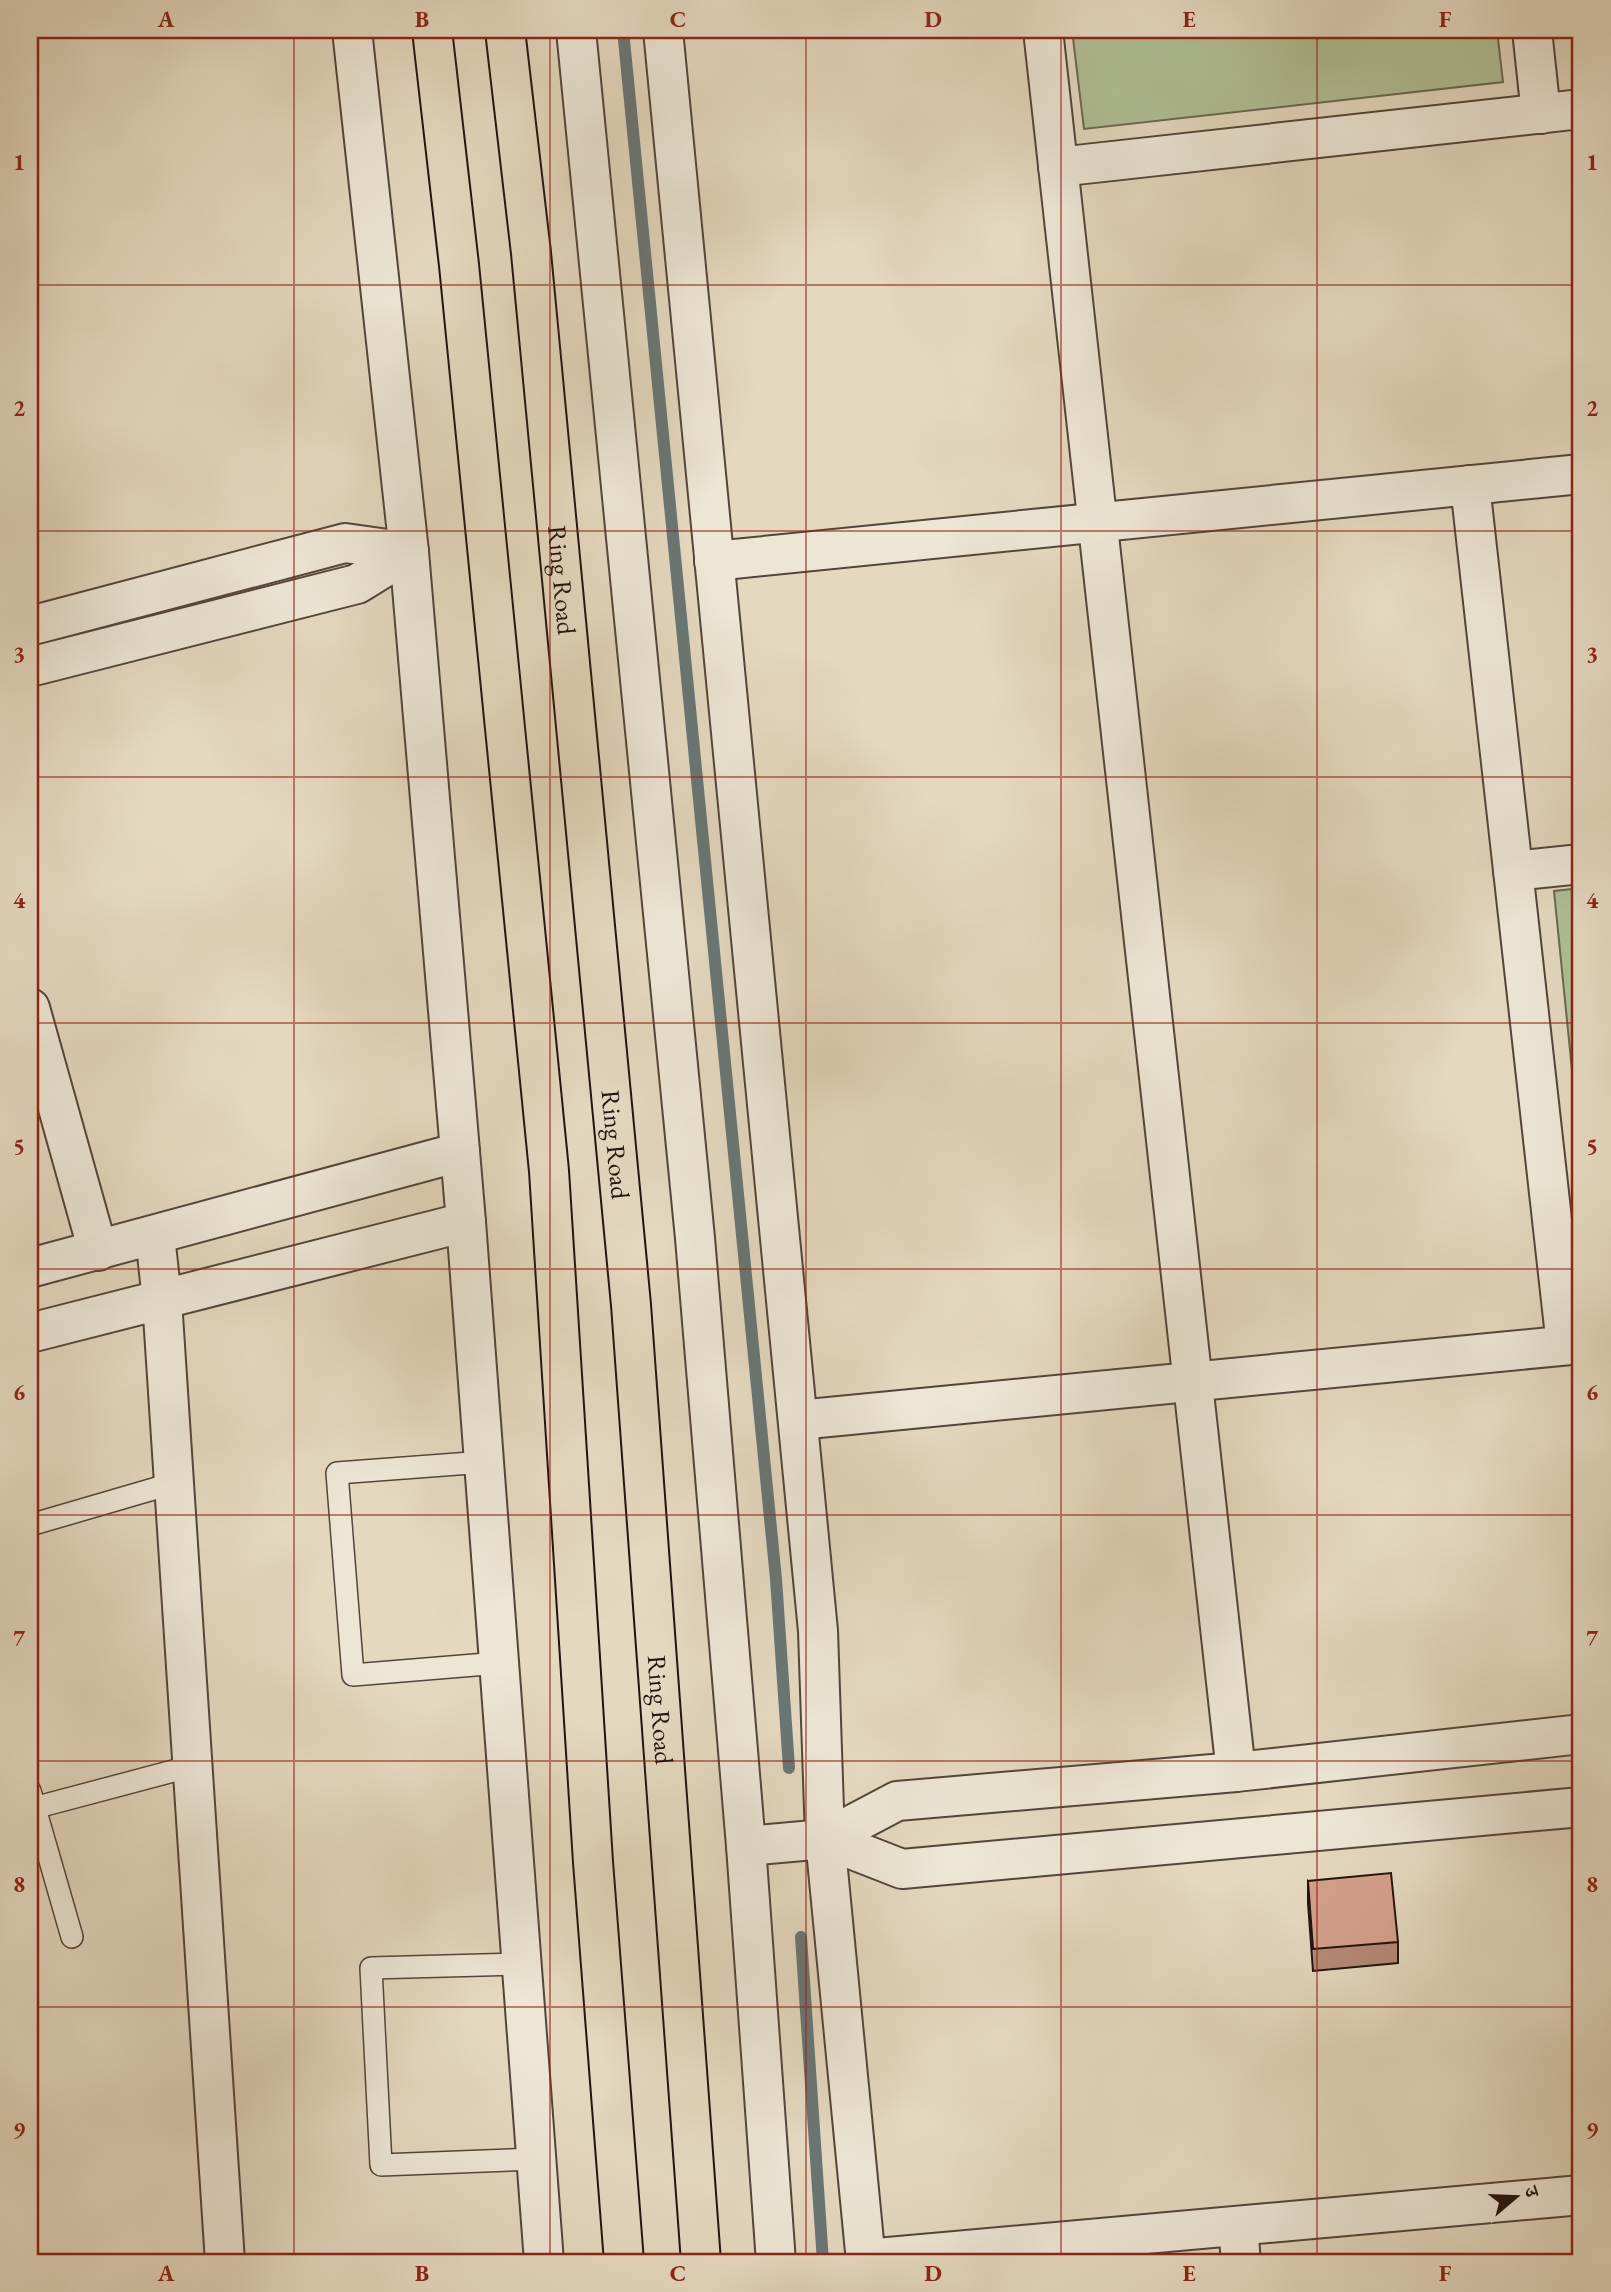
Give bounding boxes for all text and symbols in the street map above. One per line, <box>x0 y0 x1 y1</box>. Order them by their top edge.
text: A <box>157 4 175 34</box>
text: B <box>415 4 429 34</box>
text: C <box>670 4 686 34</box>
text: D <box>924 4 942 34</box>
text: E <box>1182 4 1196 34</box>
text: F <box>1439 4 1452 34</box>
text: 1 <box>13 147 25 177</box>
text: 1 <box>1586 147 1598 177</box>
text: 2 <box>13 393 25 423</box>
text: 2 <box>1586 393 1598 423</box>
street label: Ring Road <box>540 524 584 637</box>
text: 3 <box>13 639 25 669</box>
text: 3 <box>1586 639 1598 669</box>
text: 4 <box>13 885 26 915</box>
text: 4 <box>1586 885 1599 915</box>
street label: Ring Road <box>594 1088 638 1201</box>
text: 5 <box>13 1131 25 1161</box>
text: 5 <box>1586 1131 1598 1161</box>
text: 6 <box>13 1377 25 1407</box>
text: 6 <box>1586 1377 1598 1407</box>
text: 7 <box>13 1623 26 1653</box>
text: 7 <box>1586 1623 1599 1653</box>
street label: Ring Road <box>640 1654 682 1766</box>
text: 8 <box>13 1869 25 1899</box>
text: 8 <box>1586 1869 1598 1899</box>
text: 9 <box>13 2115 25 2145</box>
text: 9 <box>1586 2115 1598 2145</box>
north arrow <box>1482 2162 1552 2232</box>
text: उ <box>1518 2181 1545 2202</box>
text: A <box>157 2258 175 2288</box>
text: B <box>415 2258 429 2288</box>
text: C <box>670 2258 686 2288</box>
text: D <box>924 2258 942 2288</box>
text: E <box>1182 2258 1196 2288</box>
text: F <box>1439 2258 1452 2288</box>

